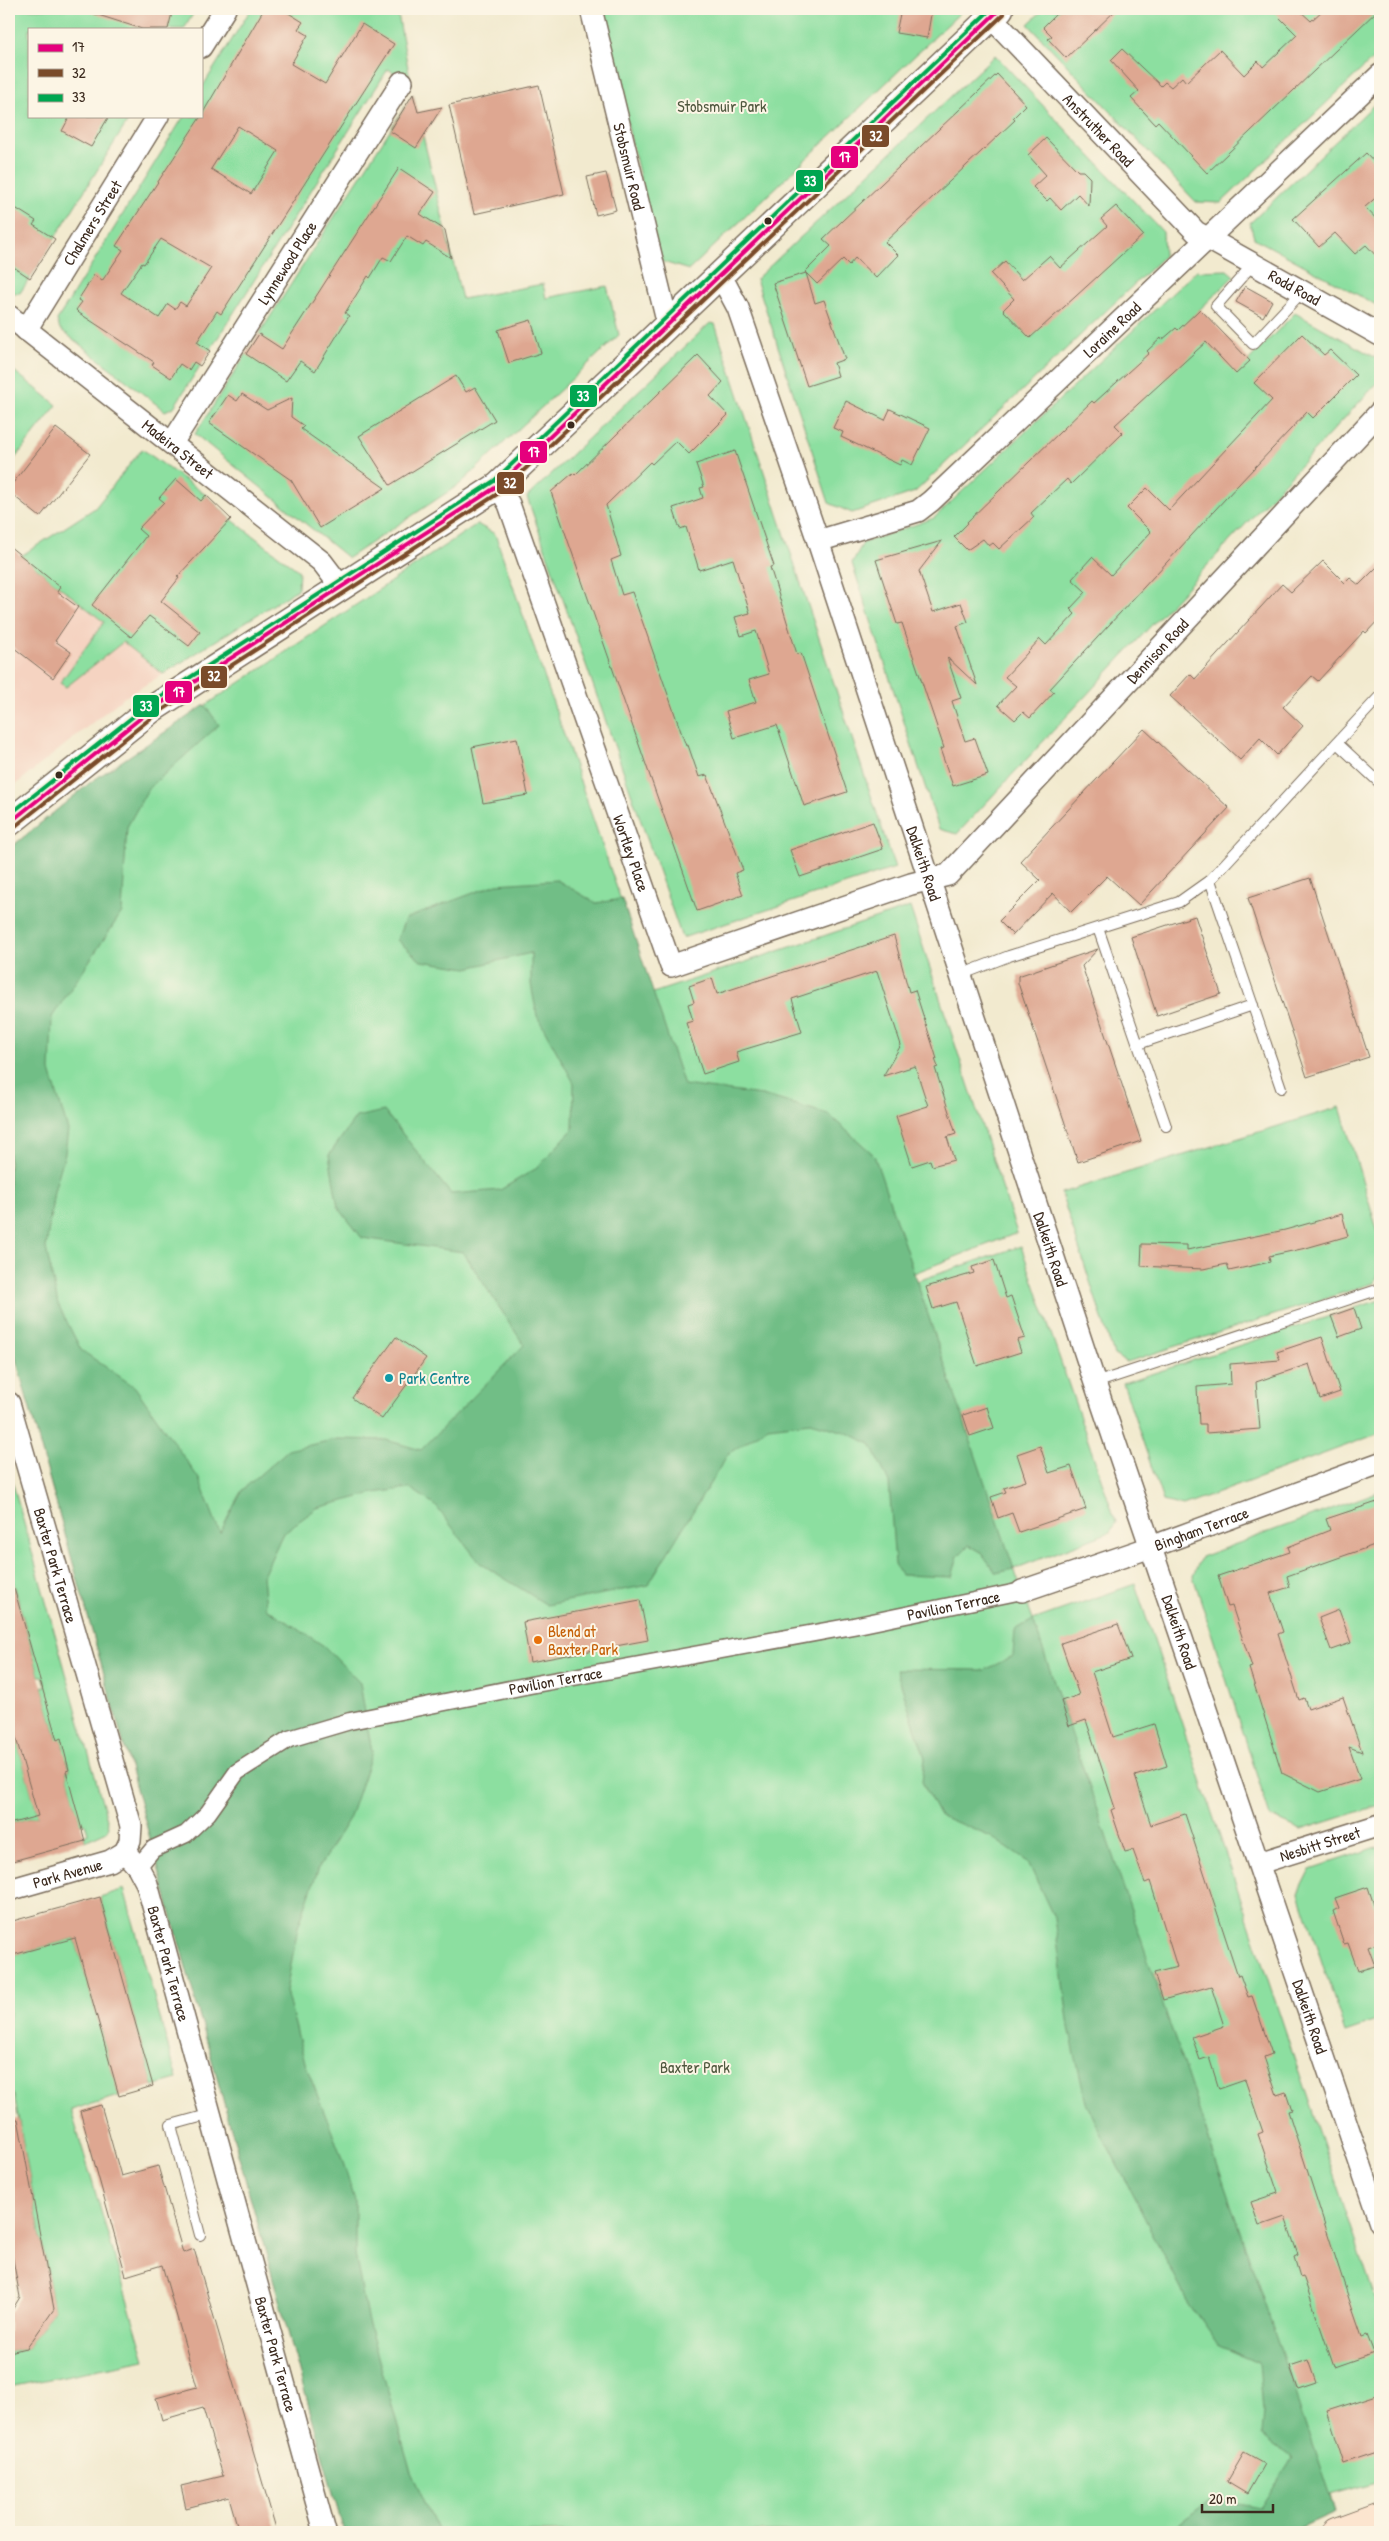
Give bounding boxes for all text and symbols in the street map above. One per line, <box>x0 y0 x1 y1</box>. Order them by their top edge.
legend <box>28 28 202 118</box>
text: 17 <box>72 36 85 57</box>
text: 32 <box>72 62 86 83</box>
text: 33 <box>72 86 86 107</box>
street label: Anstruther Road <box>1058 88 1139 172</box>
park label: Stobsmuir Park <box>677 95 767 117</box>
street label: Stobsmuir Road <box>608 121 651 212</box>
line badge: 32 <box>861 124 890 148</box>
text: 32 <box>870 126 883 145</box>
line badge: 17 <box>830 145 859 169</box>
text: 17 <box>839 147 851 166</box>
line badge: 33 <box>795 169 824 193</box>
text: 33 <box>804 171 817 190</box>
street label: Chalmers Street <box>57 175 127 270</box>
street label: Lynnewood Place <box>252 216 322 308</box>
unlabelled marker <box>763 216 773 226</box>
street label: Rodd Road <box>1265 264 1324 310</box>
street label: Loraine Road <box>1078 297 1145 362</box>
line badge: 33 <box>569 384 598 408</box>
text: 33 <box>577 386 590 405</box>
street label: Madeira Street <box>138 414 219 484</box>
unlabelled marker <box>566 420 576 430</box>
line badge: 17 <box>519 440 548 464</box>
text: 17 <box>528 442 540 461</box>
line badge: 32 <box>496 471 525 495</box>
text: 32 <box>504 473 517 492</box>
street label: Dennison Road <box>1121 613 1193 688</box>
line badge: 32 <box>200 665 228 689</box>
text: 32 <box>208 666 221 685</box>
line badge: 17 <box>164 680 193 704</box>
text: 17 <box>173 682 185 701</box>
line badge: 33 <box>132 694 160 718</box>
text: 33 <box>140 696 153 715</box>
unlabelled marker <box>54 770 64 780</box>
street label: Wortley Place <box>608 812 655 895</box>
street label: Dalkeith Road <box>902 823 947 903</box>
street label: Dalkeith Road <box>1028 1209 1073 1289</box>
place label: Park Centre <box>399 1367 470 1389</box>
marker: Park Centre <box>383 1372 395 1384</box>
street label: Bingham Terrace <box>1151 1501 1252 1556</box>
street label: Baxter Park Terrace <box>29 1505 83 1626</box>
street label: Pavilion Terrace <box>905 1585 1002 1626</box>
street label: Dalkeith Road <box>1157 1592 1202 1672</box>
place label: Blend at Baxter Park <box>548 1620 618 1660</box>
marker: Blend at Baxter Park <box>532 1634 544 1646</box>
street label: Pavilion Terrace <box>507 1661 604 1700</box>
street label: Nesbitt Street <box>1277 1821 1364 1867</box>
street label: Park Avenue <box>30 1853 105 1894</box>
street label: Baxter Park Terrace <box>143 1903 195 2024</box>
street label: Dalkeith Road <box>1287 1976 1333 2056</box>
park label: Baxter Park <box>660 2056 730 2078</box>
street label: Baxter Park Terrace <box>250 2294 303 2415</box>
scale bar <box>1202 2481 1273 2513</box>
text: 20 m <box>1209 2488 1236 2509</box>

